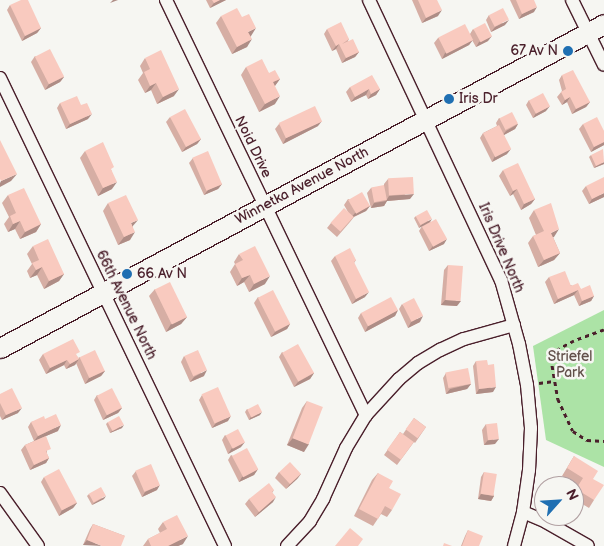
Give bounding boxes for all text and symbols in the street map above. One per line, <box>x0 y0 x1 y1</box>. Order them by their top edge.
place label: 67 Av N <box>510 43 558 59</box>
marker: 67 Av N <box>562 45 574 57</box>
place label: Iris Dr <box>459 91 498 107</box>
marker: Iris Dr <box>443 93 455 105</box>
street label: Noid Drive <box>231 113 275 181</box>
street label: Winnetka Avenue North <box>232 144 372 228</box>
street label: Iris Drive North <box>475 201 527 295</box>
street label: 66th Avenue North <box>92 248 160 362</box>
place label: 66 Av N <box>137 266 187 282</box>
marker: 66 Av N <box>121 268 133 280</box>
park label: Striefel Park <box>548 349 592 382</box>
north arrow <box>534 476 584 526</box>
text: N <box>562 486 582 503</box>

